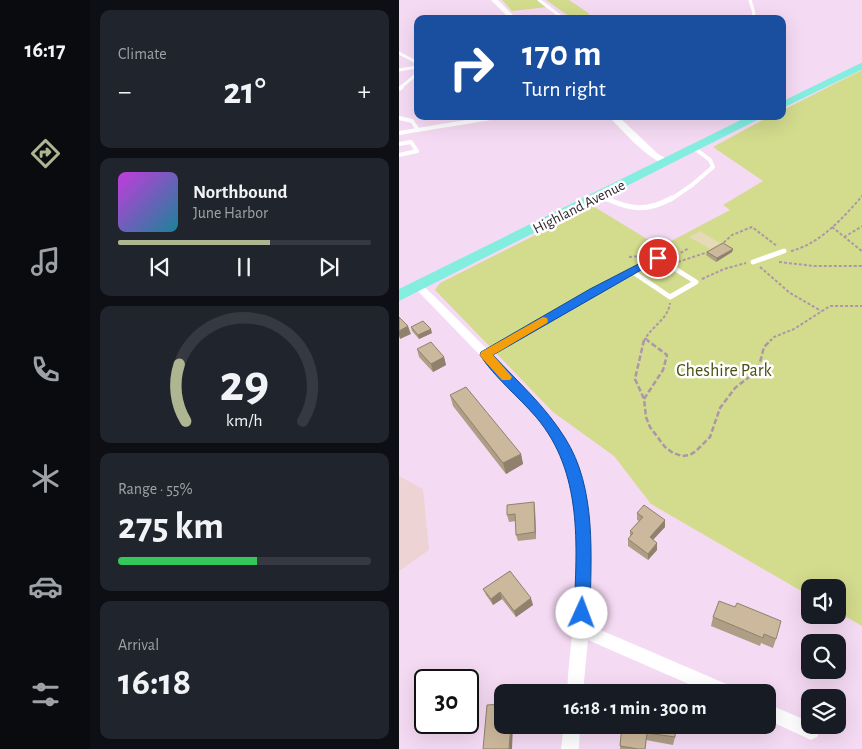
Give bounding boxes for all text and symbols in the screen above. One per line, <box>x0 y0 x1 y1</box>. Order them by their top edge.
icon: right <box>439 35 504 100</box>
text: 170 m <box>522 37 602 72</box>
text: 16:17 <box>24 39 66 61</box>
text: Climate <box>118 46 167 62</box>
text: 21° <box>223 73 266 111</box>
text: − <box>118 78 131 106</box>
text: + <box>358 78 371 106</box>
text: Turn right <box>522 78 606 100</box>
icon: directions <box>28 136 63 171</box>
street label: Highland Avenue <box>531 177 628 237</box>
text: Northbound <box>193 183 288 202</box>
text: June Harbor <box>193 205 268 221</box>
pin <box>637 237 679 279</box>
icon: music <box>28 244 63 279</box>
icon: arrive <box>644 244 672 272</box>
icon: previous <box>146 253 174 281</box>
icon: pause <box>230 253 258 281</box>
icon: next <box>315 253 343 281</box>
icon: phone <box>28 352 63 387</box>
text: 29 <box>220 358 269 410</box>
park label: Cheshire Park <box>676 362 773 380</box>
text: km/h <box>226 412 263 430</box>
icon: climate <box>28 461 63 496</box>
text: Range · 55% <box>118 481 193 497</box>
text: 275 km <box>118 508 224 546</box>
icon: car <box>28 569 63 604</box>
map controls <box>801 579 846 734</box>
button: sound <box>801 579 846 624</box>
position arrow <box>555 586 607 638</box>
button: search <box>801 634 846 679</box>
text: Arrival <box>118 637 159 653</box>
text: 16:18 <box>118 664 191 702</box>
speed limit sign: 30 <box>414 669 479 734</box>
icon: filters <box>28 677 63 712</box>
button: layers <box>801 689 846 734</box>
text: 16:18 · 1 min · 300 m <box>564 699 707 718</box>

